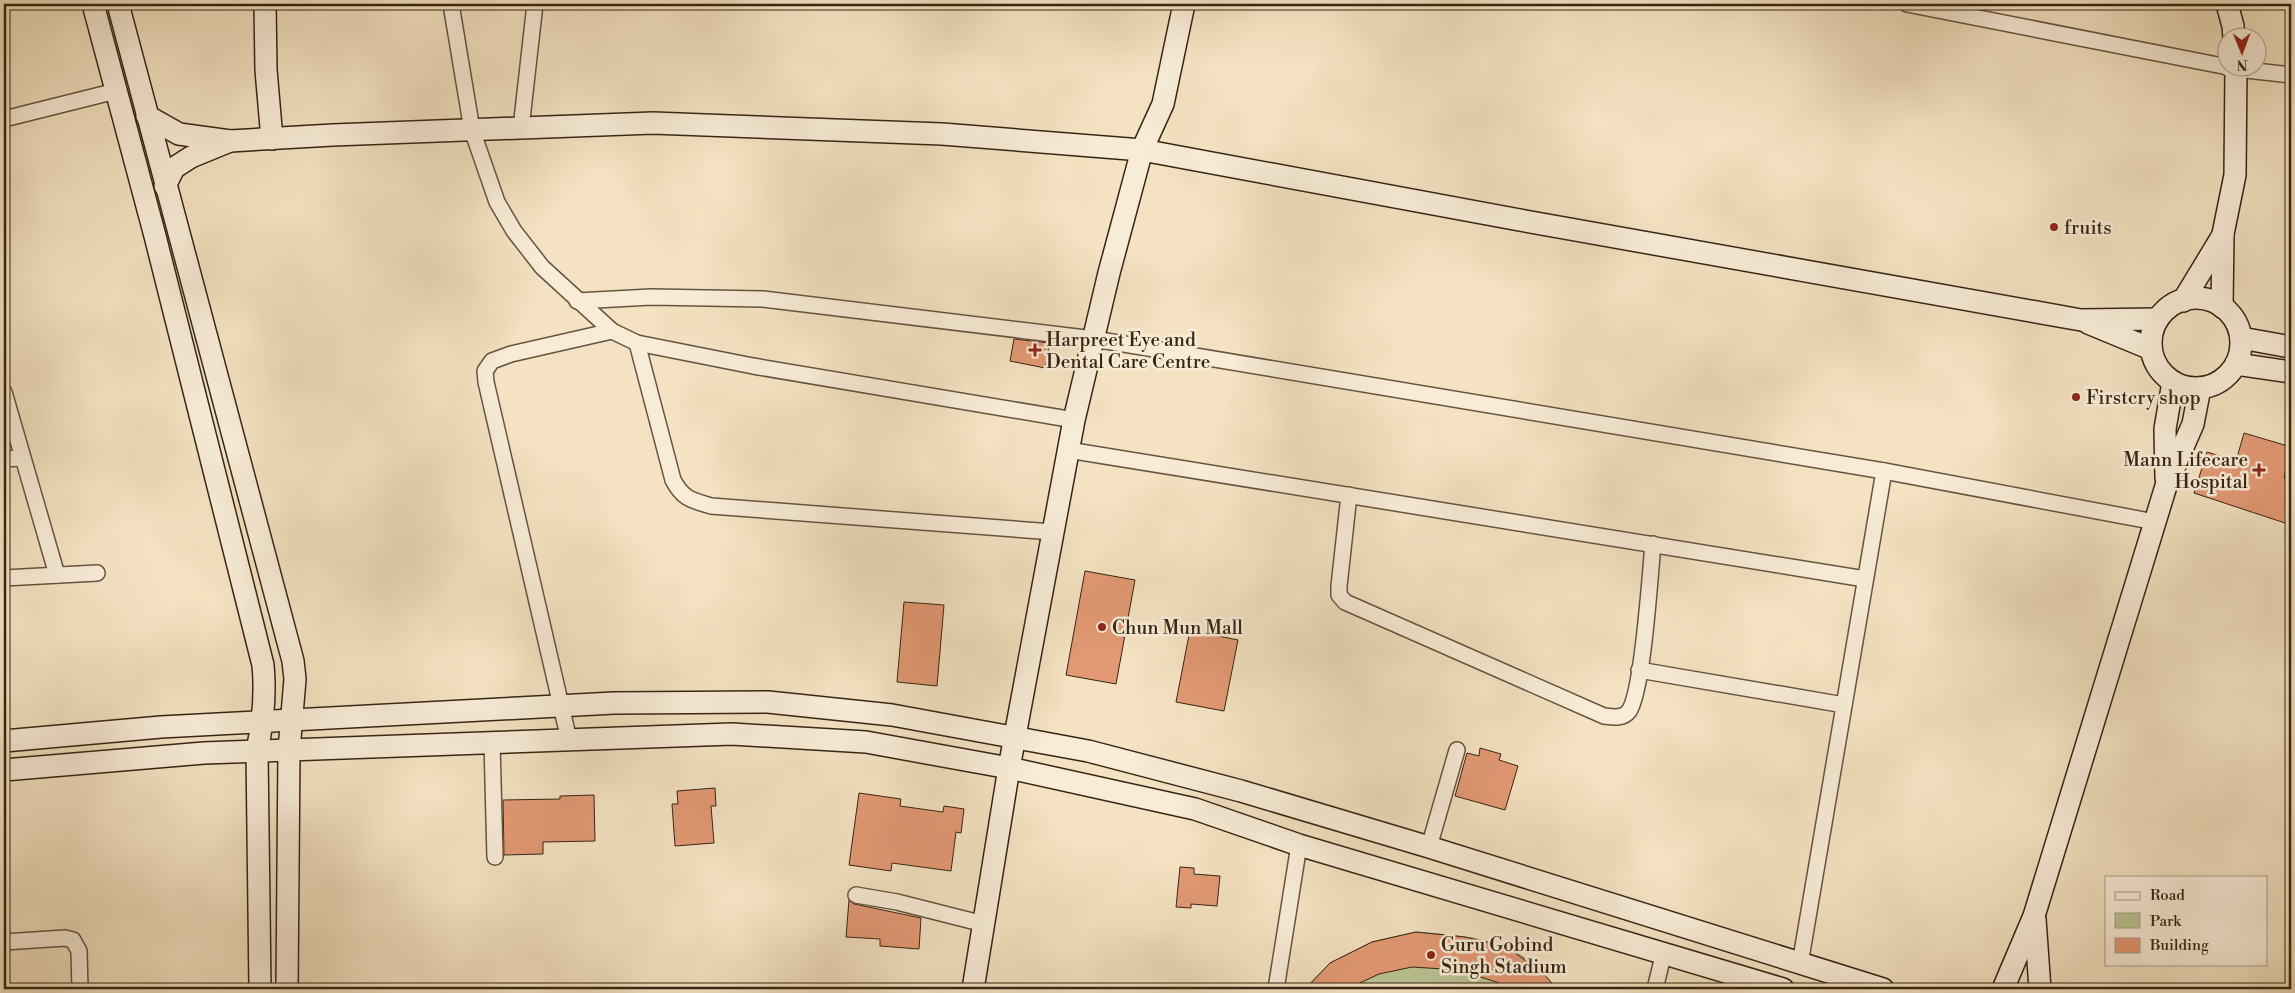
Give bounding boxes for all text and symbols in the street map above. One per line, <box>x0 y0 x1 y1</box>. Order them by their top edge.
north arrow <box>2218 28 2268 78</box>
text: N <box>2237 55 2248 73</box>
place label: fruits <box>2064 216 2112 240</box>
marker: fruits <box>2048 221 2060 233</box>
place label: Harpreet Eye and Dental Care Centre <box>1046 328 1210 374</box>
marker: Harpreet Eye and Dental Care Centre <box>1028 343 1042 357</box>
place label: Firstcry shop <box>2086 386 2201 410</box>
marker: Firstcry shop <box>2070 391 2082 403</box>
place label: Mann Lifecare Hospital <box>2123 448 2248 494</box>
marker: Mann Lifecare Hospital <box>2252 463 2266 477</box>
place label: Chun Mun Mall <box>1112 616 1243 640</box>
marker: Chun Mun Mall <box>1096 621 1108 633</box>
legend <box>2105 876 2268 966</box>
text: Road <box>2150 886 2185 905</box>
text: Park <box>2150 912 2182 931</box>
place label: Guru Gobind Singh Stadium <box>1441 933 1567 979</box>
text: Building <box>2149 936 2209 955</box>
marker: Guru Gobind Singh Stadium <box>1425 949 1437 961</box>

